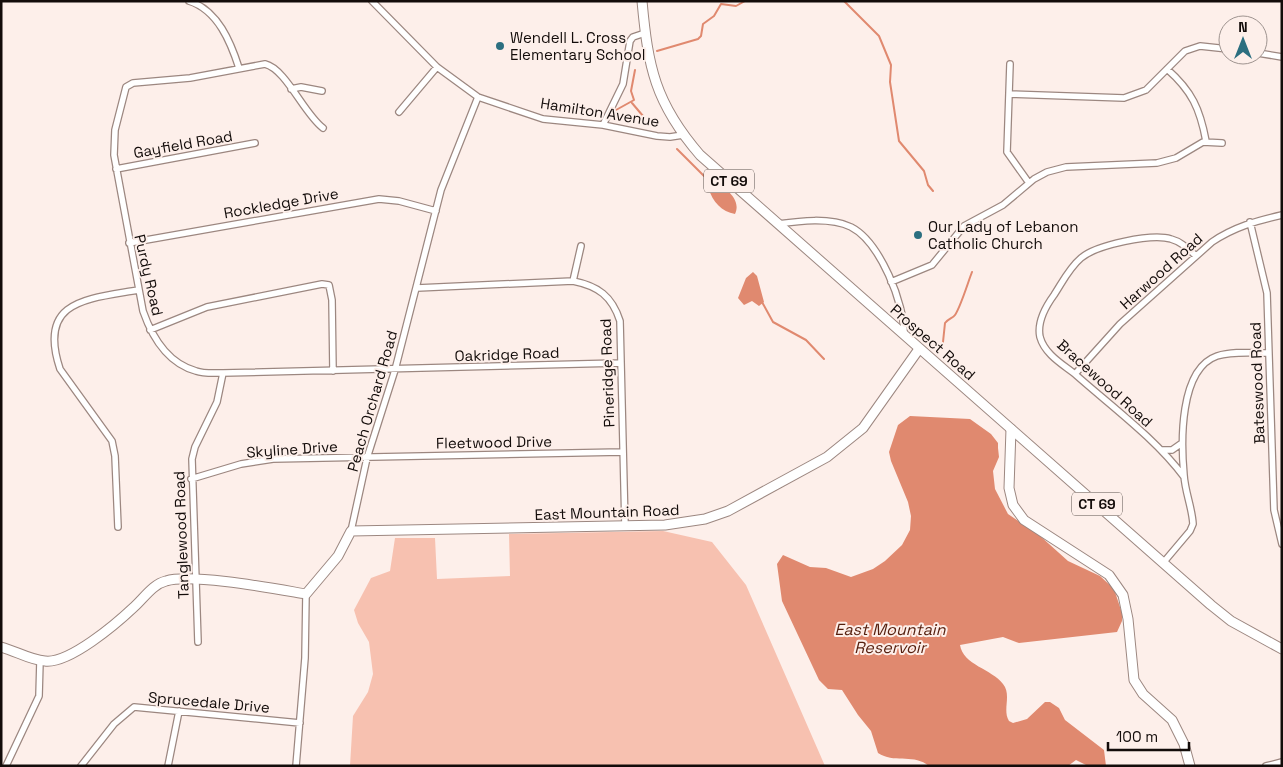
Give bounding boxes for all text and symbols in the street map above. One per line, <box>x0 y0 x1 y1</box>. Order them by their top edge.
north arrow <box>1218 15 1268 65</box>
text: N <box>1238 18 1248 36</box>
place label: Wendell L. Cross Elementary School <box>510 28 646 64</box>
marker: Wendell L. Cross Elementary School <box>494 40 506 52</box>
street label: Hamilton Avenue <box>539 93 661 131</box>
street label: Gayfield Road <box>132 126 234 162</box>
road number: CT 69 <box>704 170 754 192</box>
street label: Rockledge Drive <box>222 184 340 222</box>
place label: Our Lady of Lebanon Catholic Church <box>928 217 1078 253</box>
marker: Our Lady of Lebanon Catholic Church <box>912 229 924 241</box>
street label: Harwood Road <box>1116 229 1206 313</box>
street label: Purdy Road <box>130 232 168 318</box>
street label: Prospect Road <box>887 300 979 384</box>
street label: Pineridge Road <box>596 318 618 428</box>
street label: Bateswood Road <box>1245 322 1269 444</box>
street label: Peach Orchard Road <box>343 328 401 474</box>
street label: Bracewood Road <box>1053 335 1157 431</box>
street label: Oakridge Road <box>454 343 560 365</box>
street label: Fleetwood Drive <box>436 431 552 453</box>
street label: Skyline Drive <box>246 436 338 462</box>
street label: Tanglewood Road <box>169 471 193 599</box>
road number: CT 69 <box>1072 492 1122 516</box>
street label: East Mountain Road <box>534 500 680 524</box>
water label: East Mountain Reservoir <box>834 619 947 658</box>
street label: Sprucedale Drive <box>147 687 271 717</box>
scale bar <box>1108 720 1189 752</box>
text: 100 m <box>1116 727 1158 746</box>

